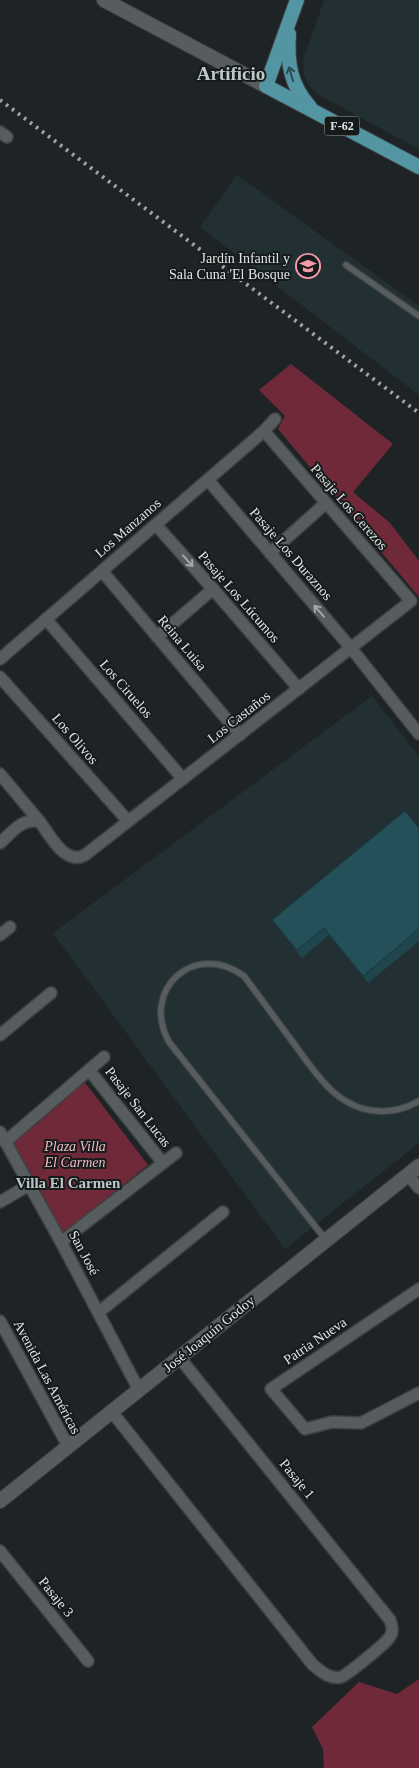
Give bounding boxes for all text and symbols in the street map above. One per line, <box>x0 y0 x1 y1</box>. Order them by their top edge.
district label: Artificio <box>197 63 265 84</box>
one-way arrow <box>286 66 296 82</box>
road number: F-62 <box>324 116 360 136</box>
place label: Jardín Infantil y Sala Cuna 'El Bosque <box>169 251 290 282</box>
school or university icon: Jardín Infantil y Sala Cuna 'El Bosque <box>295 253 321 279</box>
street label: Pasaje Los Cerezos <box>308 461 390 553</box>
street label: Los Manzanos <box>92 495 164 561</box>
street label: Pasaje Los Duraznos <box>247 505 335 603</box>
street label: Pasaje Los Lúcumos <box>195 548 283 646</box>
one-way arrow <box>182 554 194 567</box>
one-way arrow <box>314 604 325 617</box>
street label: Reina Luisa <box>155 612 210 674</box>
street label: Los Ciruelos <box>97 657 155 721</box>
street label: Los Castaños <box>205 688 273 746</box>
street label: Los Olivos <box>49 711 101 767</box>
street label: Pasaje San Lucas <box>102 1064 174 1150</box>
park label: Plaza Villa El Carmen <box>43 1139 106 1170</box>
district label: Villa El Carmen <box>16 1175 121 1191</box>
street label: San José <box>66 1228 102 1278</box>
street label: José Joaquín Godoy <box>160 1293 258 1375</box>
street label: Patria Nueva <box>281 1314 350 1368</box>
street label: Avenida Las Américas <box>11 1318 83 1436</box>
street label: Pasaje 1 <box>277 1456 317 1502</box>
street label: Pasaje 3 <box>36 1574 76 1620</box>

